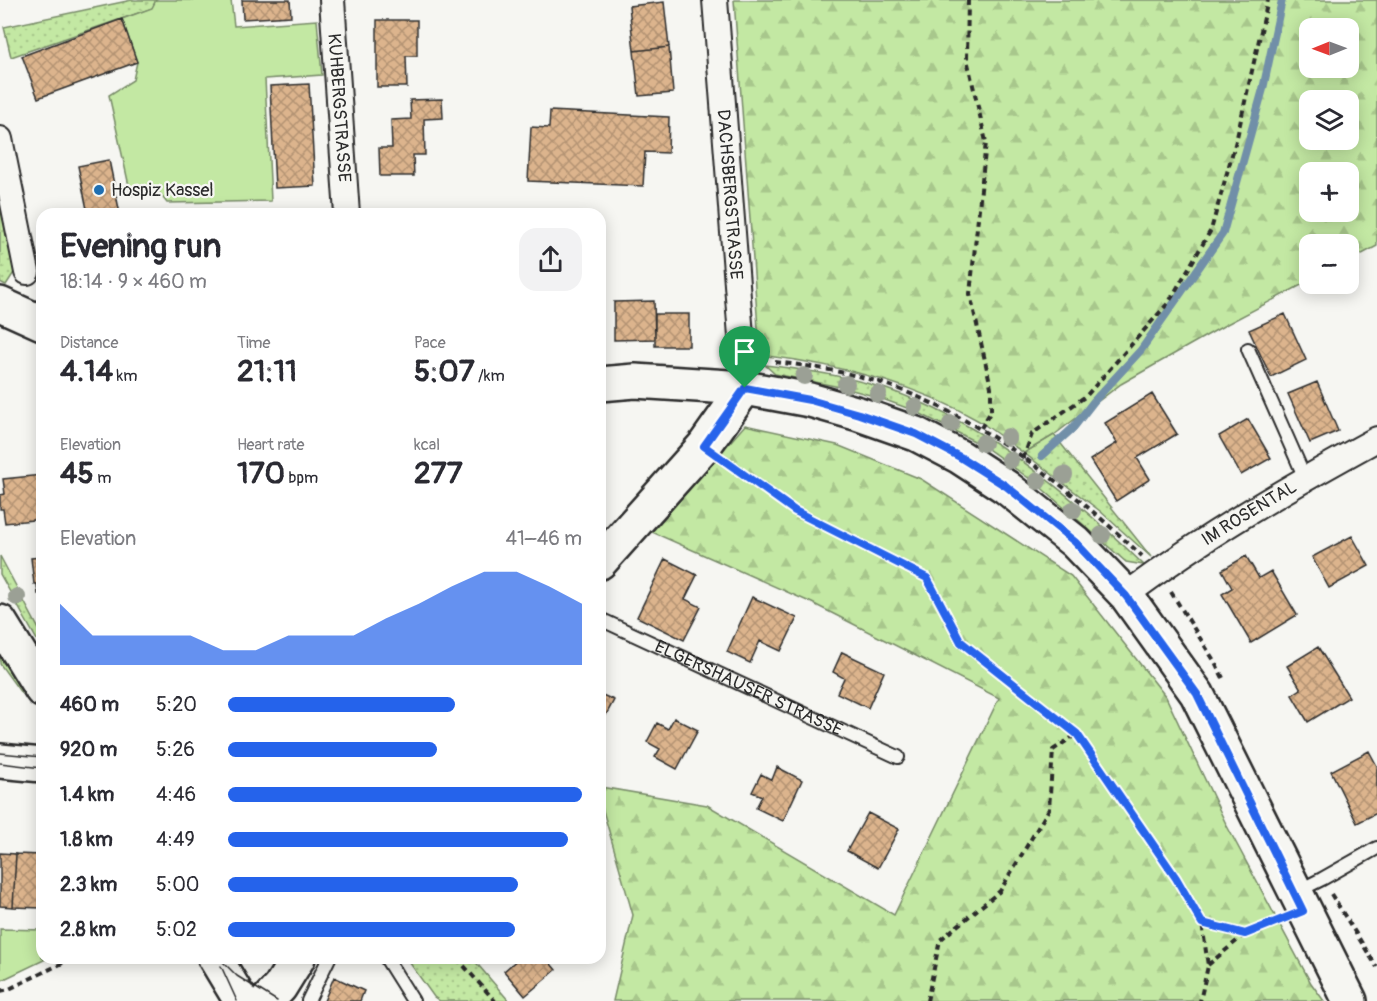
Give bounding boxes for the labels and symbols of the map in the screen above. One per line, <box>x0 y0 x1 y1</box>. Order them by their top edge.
north arrow <box>1299 18 1359 78</box>
street label: KUHBERGSTRASSE <box>322 33 356 183</box>
street label: DACHSBERGSTRASSE <box>711 108 748 281</box>
place label: Hospiz Kassel <box>111 179 214 202</box>
marker: Hospiz Kassel <box>92 183 106 197</box>
pin <box>719 326 770 388</box>
street label: IM ROSENTAL <box>1197 475 1301 551</box>
street label: ELGERSHÄUSER STRASSE <box>651 635 846 742</box>

